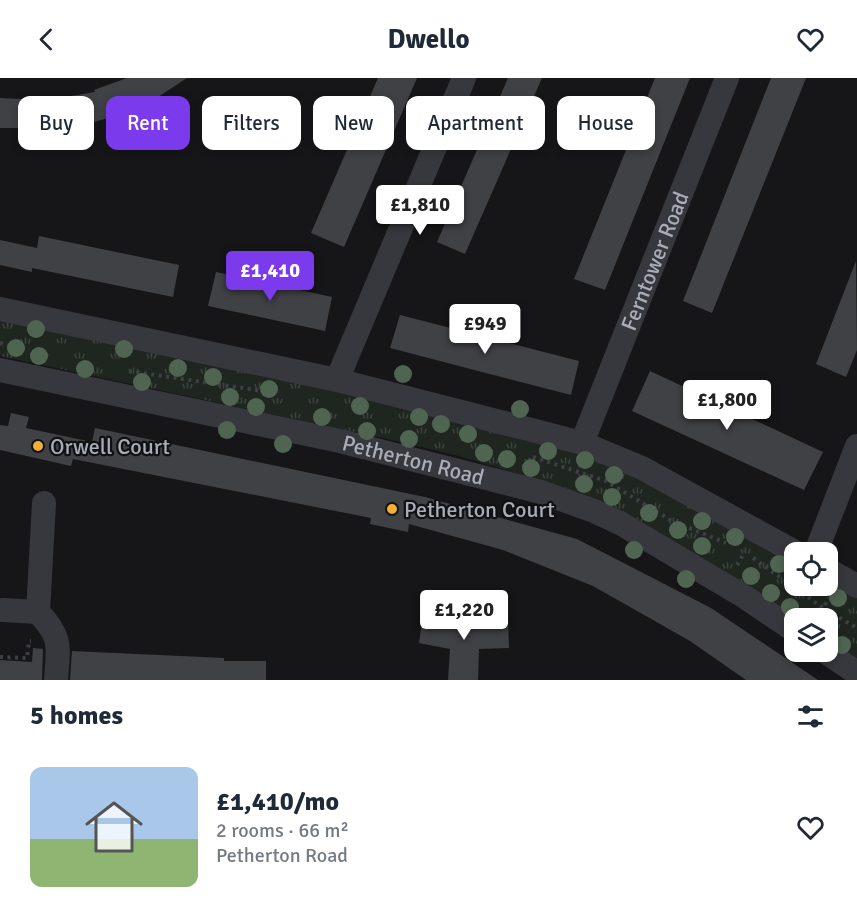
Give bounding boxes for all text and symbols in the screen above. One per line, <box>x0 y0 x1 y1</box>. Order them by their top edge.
icon: back <box>30 23 63 56</box>
text: Dwello <box>387 23 470 56</box>
icon: heart <box>794 23 827 56</box>
chip: Buy <box>18 96 94 150</box>
chip: Rent <box>106 96 190 150</box>
chip: Filters <box>202 96 301 150</box>
chip: New <box>313 96 394 150</box>
chip: Apartment <box>406 96 545 150</box>
chip: House <box>557 96 655 150</box>
pin: £1,810 <box>371 185 469 236</box>
street label: Ferntower Road <box>615 187 694 334</box>
text: £1,810 <box>390 192 450 217</box>
pin: £1,410 <box>221 251 319 302</box>
text: £1,410 <box>240 258 300 283</box>
pin: £949 <box>449 304 521 355</box>
text: £949 <box>463 311 507 336</box>
pin: £1,800 <box>678 380 776 431</box>
text: £1,800 <box>697 387 757 412</box>
street label: Petherton Road <box>340 429 487 491</box>
place label: Orwell Court <box>50 433 170 460</box>
marker: Orwell Court <box>31 439 45 453</box>
place label: Petherton Court <box>404 496 555 523</box>
marker: Petherton Court <box>385 502 399 516</box>
map controls <box>784 542 838 662</box>
button: locate <box>784 542 838 596</box>
pin: £1,220 <box>415 590 513 641</box>
text: £1,220 <box>434 597 494 622</box>
button: layers <box>784 608 838 662</box>
text: 5 homes <box>30 700 123 732</box>
icon: filters <box>794 700 827 733</box>
text: £1,410/mo <box>216 786 339 818</box>
icon: home <box>78 791 150 863</box>
icon: heart <box>794 811 827 844</box>
text: 2 rooms · 66 m² <box>216 818 349 843</box>
text: Petherton Road <box>216 843 348 868</box>

